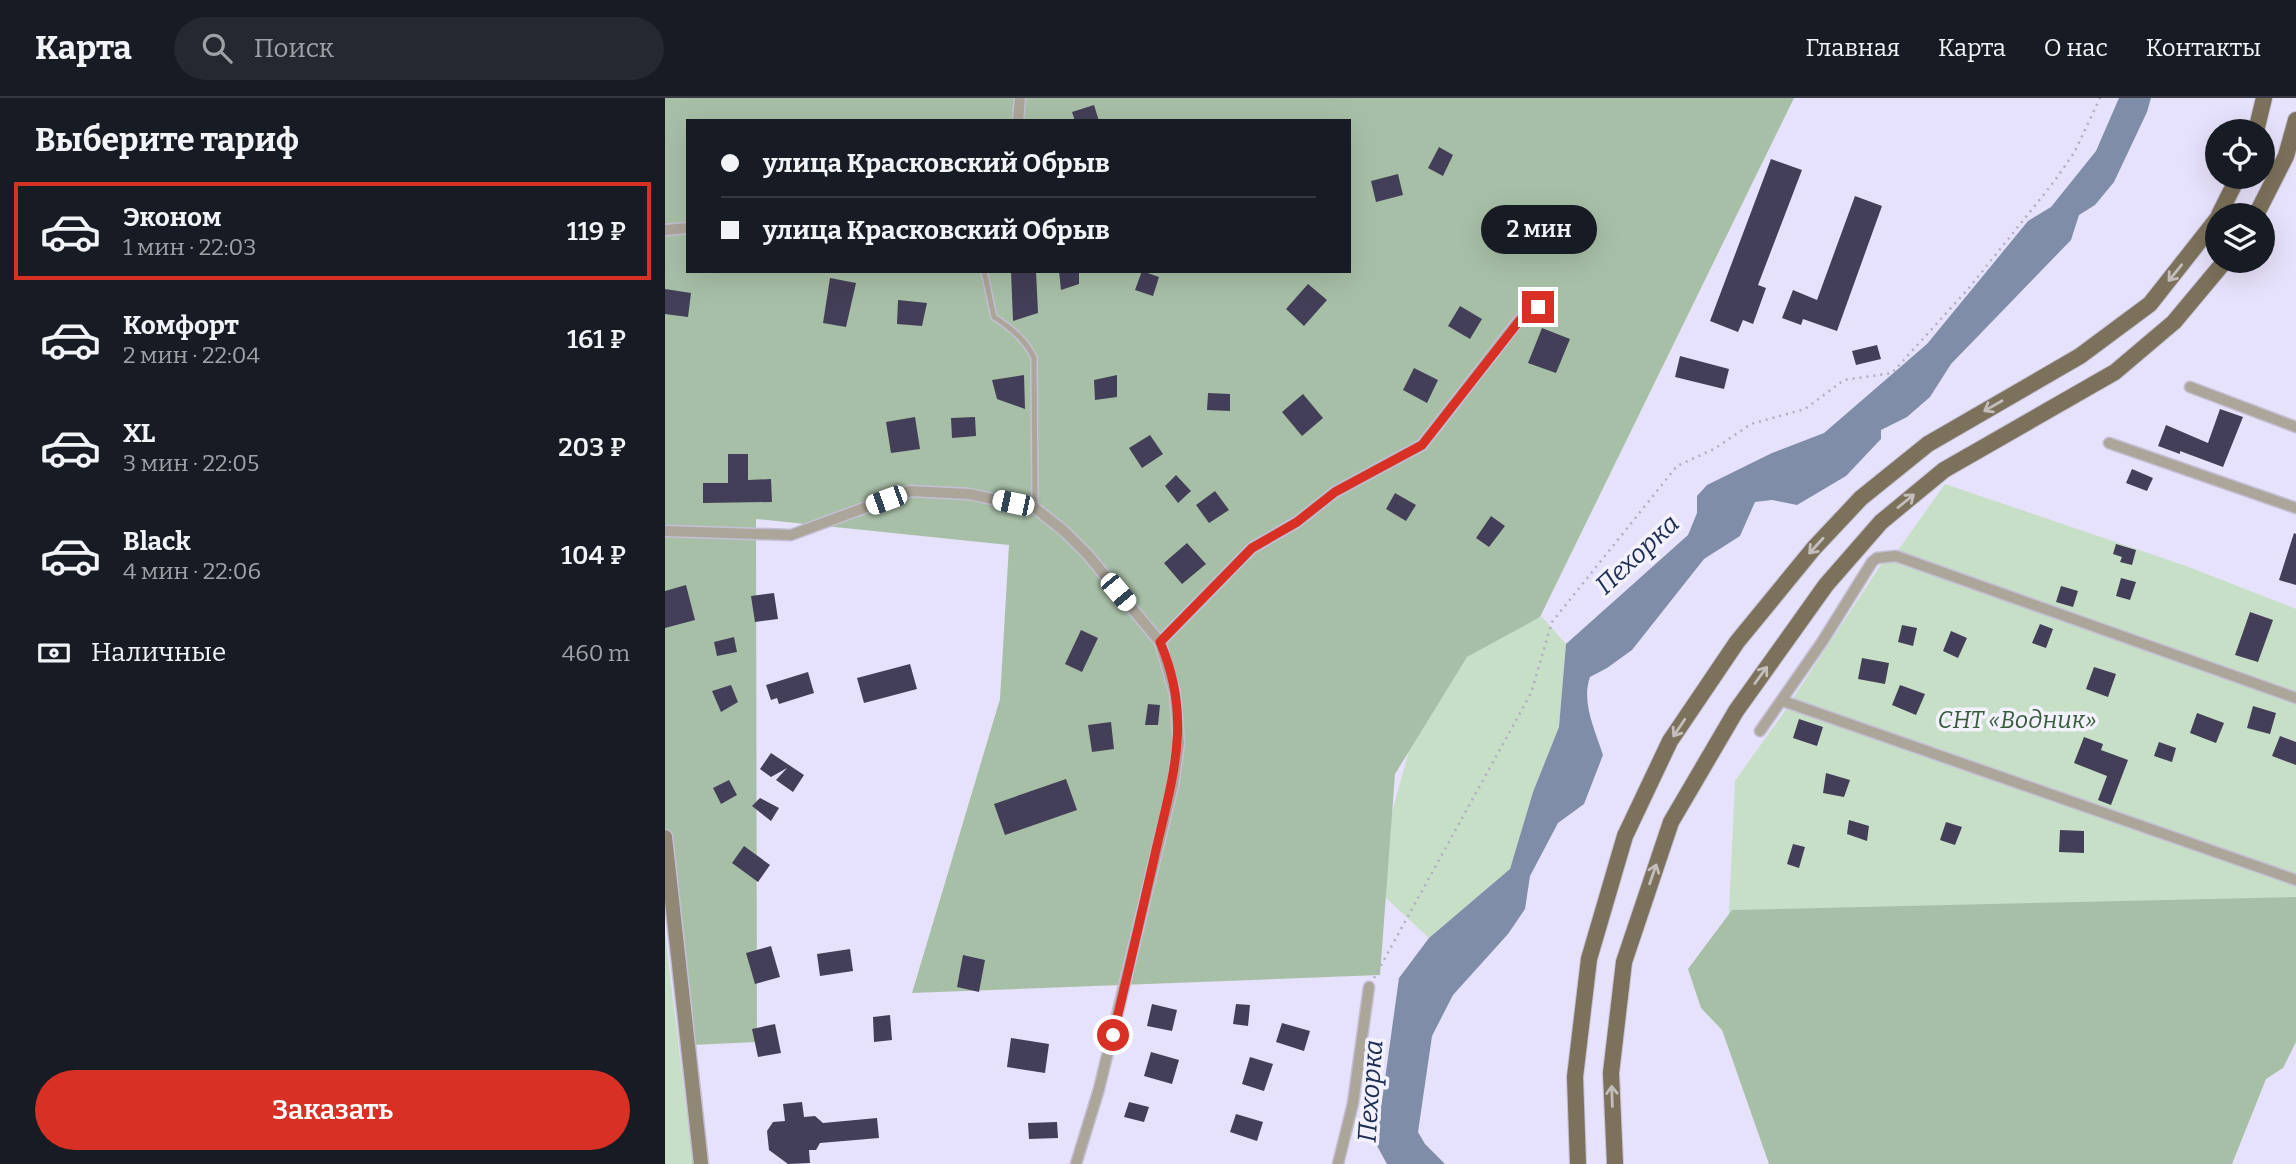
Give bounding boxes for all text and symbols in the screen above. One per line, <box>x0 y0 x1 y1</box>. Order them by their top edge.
search box <box>174 17 664 80</box>
text: Карта <box>35 28 132 68</box>
icon: search <box>198 29 236 67</box>
text: Поиск <box>254 33 334 64</box>
text: Главная <box>1805 34 1900 62</box>
text: Карта <box>1938 34 2006 62</box>
text: О нас <box>2044 34 2108 62</box>
text: Контакты <box>2146 34 2261 62</box>
map controls <box>2205 119 2275 273</box>
button: locate <box>2205 119 2275 189</box>
text: Выберите тариф <box>35 121 299 159</box>
text: улица Красковский Обрыв <box>763 148 1110 179</box>
icon: car <box>39 200 102 263</box>
text: Эконом <box>123 202 222 233</box>
button: layers <box>2205 203 2275 273</box>
callout: 2 мин <box>1480 206 1596 254</box>
text: улица Красковский Обрыв <box>763 215 1110 246</box>
text: 2 мин <box>1506 215 1572 243</box>
text: 119 ₽ <box>567 216 626 247</box>
text: 1 мин · 22:03 <box>123 233 256 261</box>
one-way arrow <box>2167 263 2183 281</box>
route end <box>1522 291 1554 323</box>
icon: car <box>39 308 102 371</box>
text: Комфорт <box>123 310 239 341</box>
text: 161 ₽ <box>567 324 626 355</box>
text: 2 мин · 22:04 <box>123 341 260 369</box>
one-way arrow <box>1983 400 2004 413</box>
icon: car <box>39 416 102 479</box>
text: XL <box>123 418 155 449</box>
text: 203 ₽ <box>558 432 626 463</box>
text: 3 мин · 22:05 <box>123 449 259 477</box>
car <box>863 483 910 517</box>
car <box>991 488 1036 518</box>
one-way arrow <box>1897 493 1915 509</box>
water label: Пехорка <box>1589 508 1686 601</box>
icon: car <box>39 524 102 587</box>
text: Black <box>123 526 191 557</box>
one-way arrow <box>1808 537 1824 555</box>
text: 104 ₽ <box>561 540 626 571</box>
text: 4 мин · 22:06 <box>123 557 261 585</box>
car <box>1097 569 1140 615</box>
icon: cash <box>35 634 73 672</box>
text: Наличные <box>91 637 226 668</box>
text: 460 m <box>562 639 630 667</box>
one-way arrow <box>1754 666 1768 685</box>
park label: СНТ «Водник» <box>1937 706 2097 734</box>
one-way arrow <box>1672 717 1686 737</box>
one-way arrow <box>1647 863 1660 885</box>
route start <box>1097 1019 1129 1051</box>
water label: Пехорка <box>1351 1039 1390 1143</box>
button: Заказать <box>35 1070 630 1150</box>
one-way arrow <box>1605 1085 1618 1108</box>

